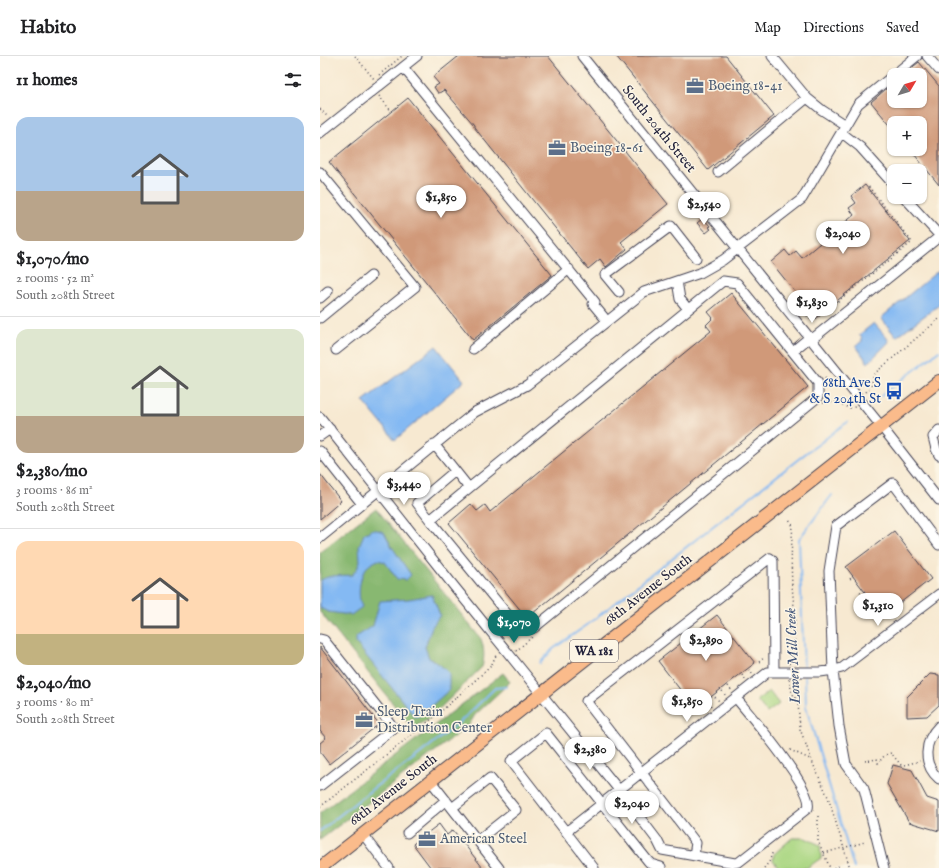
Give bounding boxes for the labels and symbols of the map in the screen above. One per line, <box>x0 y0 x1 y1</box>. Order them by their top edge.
north arrow <box>887 68 927 108</box>
office icon: Boeing 18-41 <box>685 76 705 96</box>
place label: Boeing 18-41 <box>708 77 782 95</box>
street label: South 204th Street <box>618 82 700 177</box>
office icon: Boeing 18-61 <box>547 138 567 158</box>
place label: Boeing 18-61 <box>570 139 643 157</box>
pin: $1,850 <box>408 185 474 219</box>
pin: $2,540 <box>671 192 737 226</box>
pin: $2,040 <box>810 221 876 255</box>
pin: $1,830 <box>779 290 845 324</box>
place label: 68th Ave S & S 204th St <box>810 374 881 408</box>
bus stop icon: 68th Ave S & S 204th St <box>884 381 904 401</box>
pin: $3,440 <box>371 472 437 506</box>
street label: 68th Avenue South <box>600 550 696 630</box>
pin: $1,310 <box>845 593 911 627</box>
water label: Lower Mill Creek <box>781 607 805 706</box>
pin: $1,070 <box>481 610 547 644</box>
pin: $2,890 <box>673 628 739 662</box>
road number: WA 181 <box>570 640 618 662</box>
pin: $1,850 <box>654 689 720 723</box>
place label: Sleep Train Distribution Center <box>377 703 492 737</box>
office icon: Sleep Train Distribution Center <box>354 710 374 730</box>
pin: $2,380 <box>557 737 623 771</box>
street label: 68th Avenue South <box>345 750 441 830</box>
pin: $2,040 <box>599 791 665 825</box>
office icon: American Steel <box>417 829 437 849</box>
place label: American Steel <box>439 830 527 848</box>

